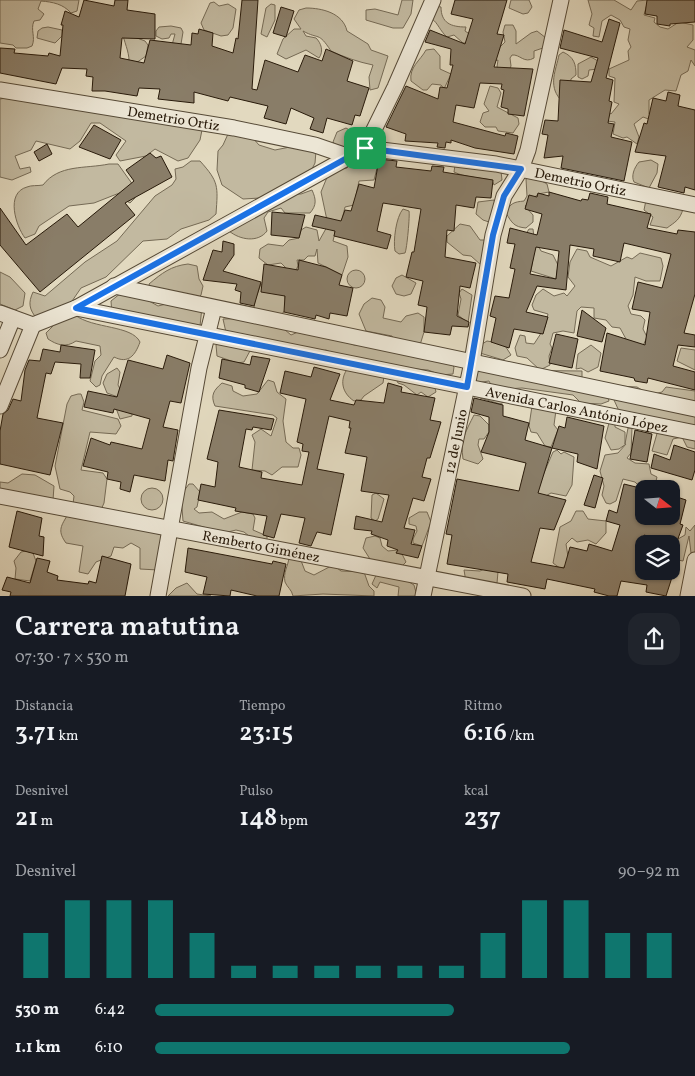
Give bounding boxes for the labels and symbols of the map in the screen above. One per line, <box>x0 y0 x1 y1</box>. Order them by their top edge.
street label: Demetrio Ortiz <box>126 103 221 137</box>
pin <box>344 127 386 169</box>
street label: Demetrio Ortiz <box>533 164 628 202</box>
street label: Avenida Carlos António López <box>484 383 670 438</box>
street label: 12 de Junio <box>441 408 473 476</box>
north arrow <box>635 480 680 525</box>
street label: Remberto Giménez <box>201 527 321 568</box>

